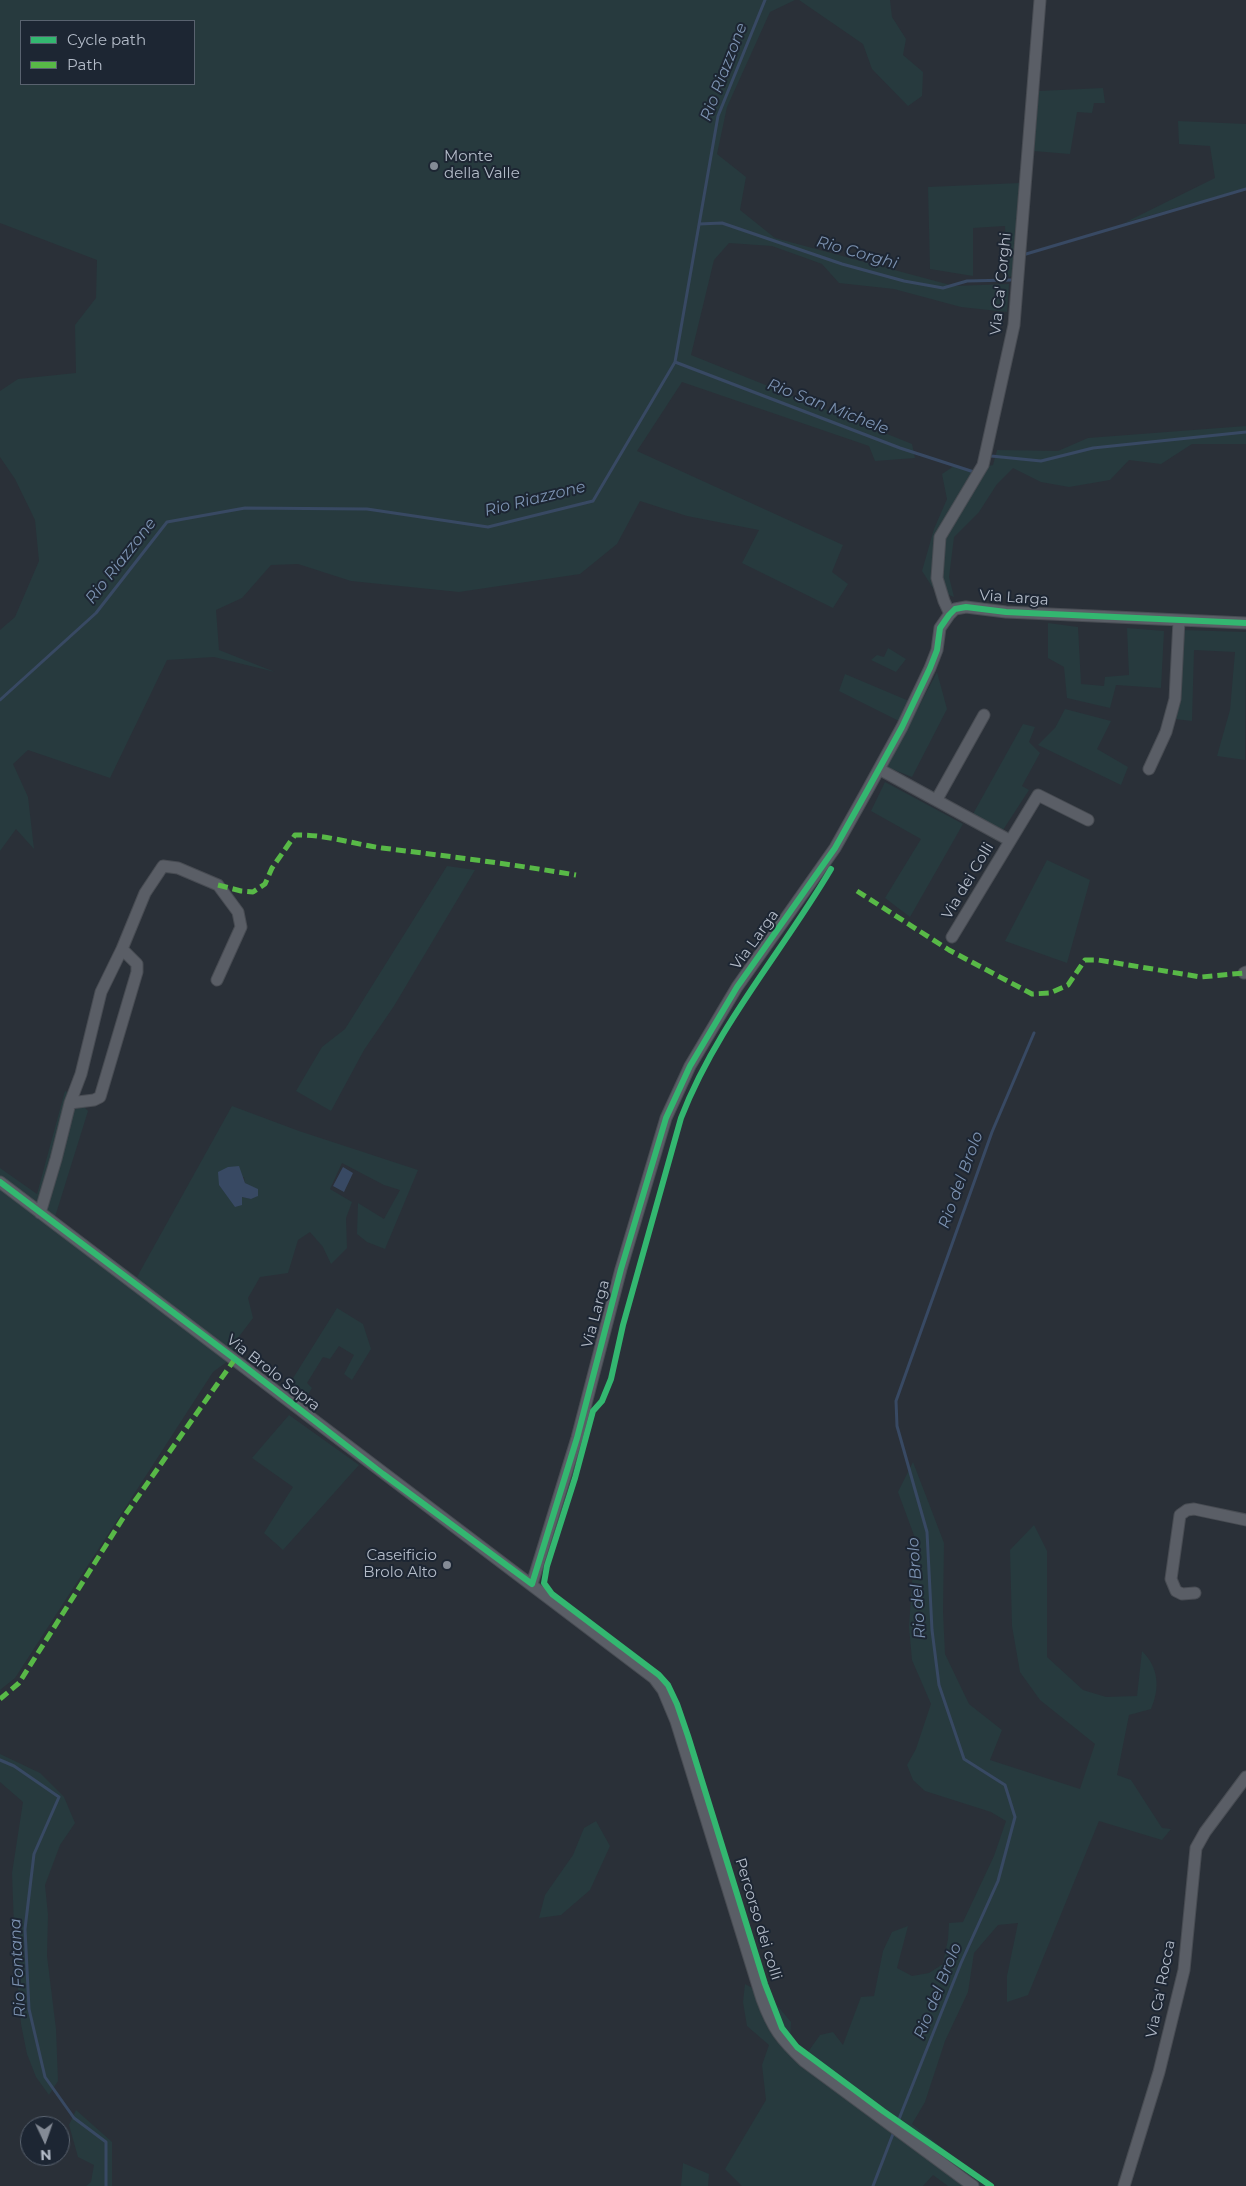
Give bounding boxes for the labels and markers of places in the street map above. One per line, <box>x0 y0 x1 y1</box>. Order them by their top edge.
place label: Monte della Valle <box>444 148 520 183</box>
marker: Monte della Valle <box>428 160 440 172</box>
place label: Caseificio Brolo Alto <box>363 1547 437 1582</box>
marker: Caseificio Brolo Alto <box>441 1559 453 1571</box>

